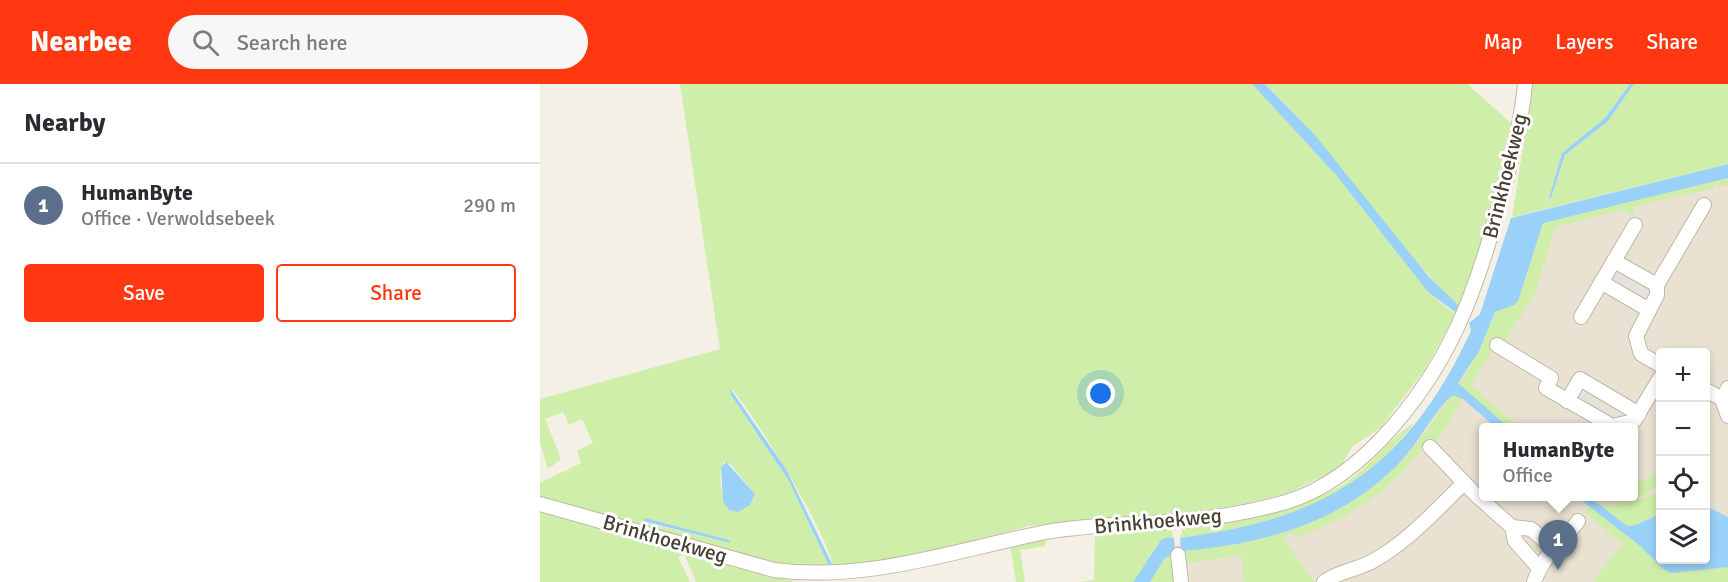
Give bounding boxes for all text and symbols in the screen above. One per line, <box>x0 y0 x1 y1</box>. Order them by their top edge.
search box <box>168 15 588 69</box>
text: Nearbee <box>30 25 132 59</box>
icon: search <box>189 26 222 59</box>
text: Search here <box>237 29 348 56</box>
text: Map <box>1484 29 1522 55</box>
text: Layers <box>1555 29 1613 55</box>
text: Share <box>1646 29 1698 55</box>
text: Nearby <box>24 107 105 139</box>
street label: Brinkhoekweg <box>1477 111 1533 241</box>
text: HumanByte <box>81 179 193 206</box>
text: 1 <box>38 193 49 218</box>
text: 290 m <box>463 193 516 218</box>
text: Office · Verwoldsebeek <box>81 206 275 231</box>
button: Save <box>24 264 264 322</box>
button: Share <box>276 264 516 322</box>
map controls <box>1656 348 1710 564</box>
button: + <box>1656 348 1710 402</box>
your location <box>1086 379 1115 408</box>
button: − <box>1656 402 1710 456</box>
popup <box>1479 423 1638 501</box>
text: HumanByte <box>1502 436 1615 463</box>
button: locate <box>1656 456 1710 510</box>
text: Office <box>1502 463 1553 488</box>
street label: Brinkhoekweg <box>1093 502 1223 540</box>
street label: Brinkhoekweg <box>600 509 730 569</box>
button: layers <box>1656 510 1710 564</box>
pin: 1 <box>1538 520 1578 570</box>

